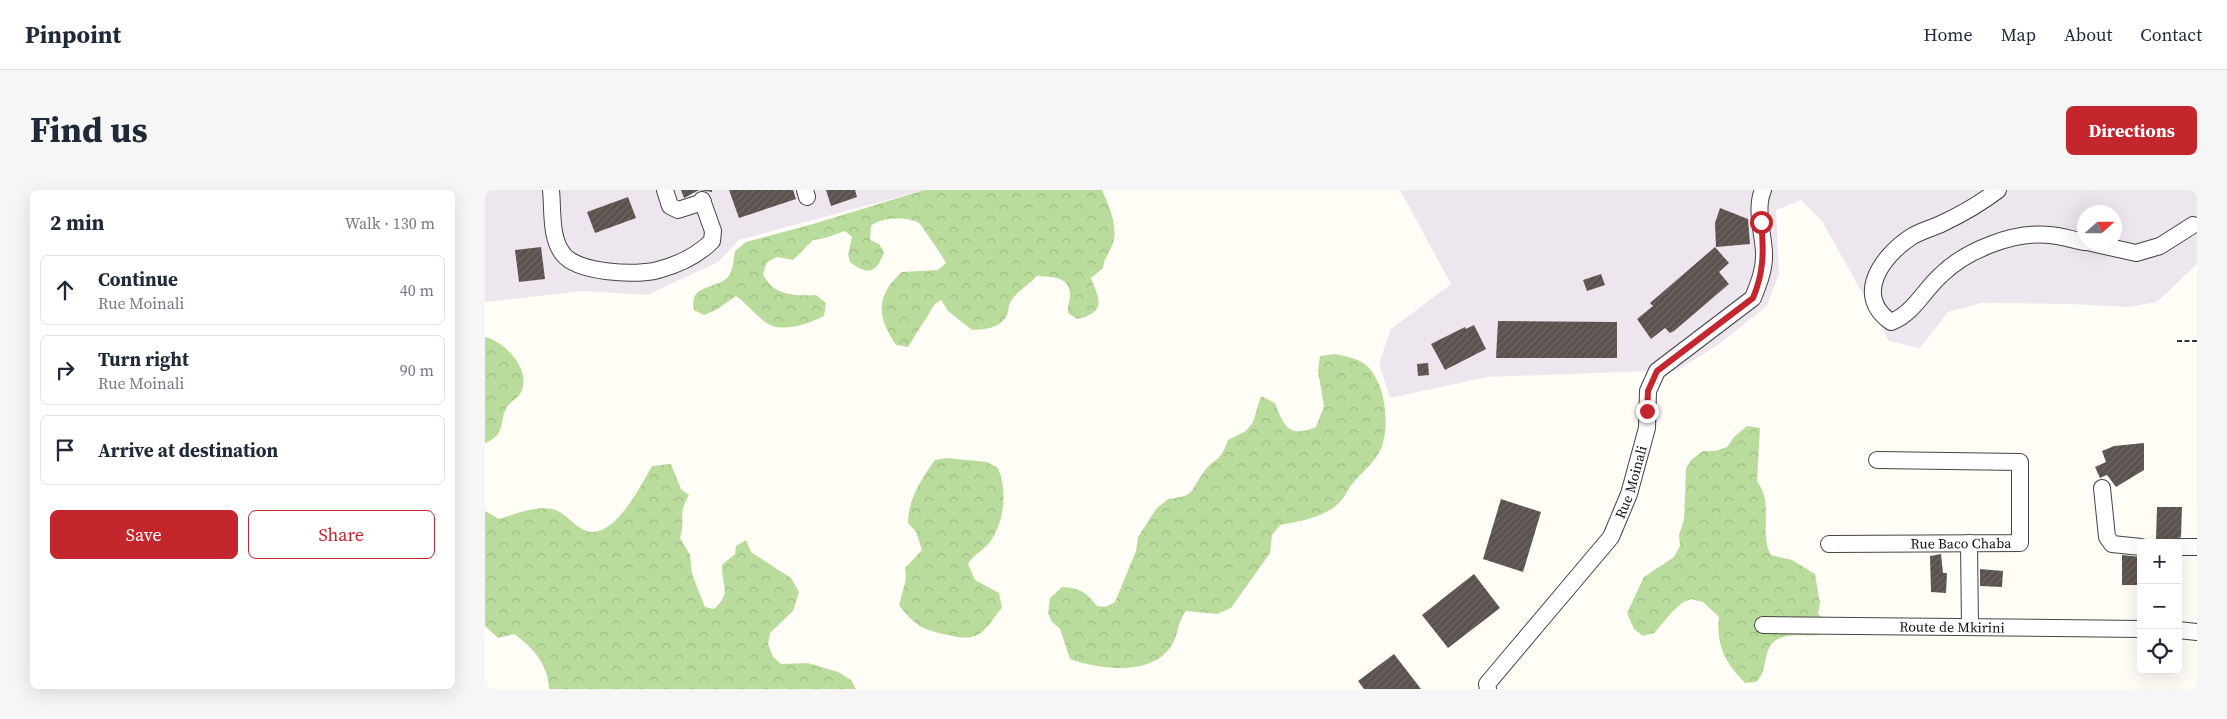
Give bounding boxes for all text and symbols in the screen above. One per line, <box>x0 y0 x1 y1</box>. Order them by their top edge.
text: Pinpoint <box>25 18 121 51</box>
text: Home <box>1924 22 1973 47</box>
text: Map <box>2001 22 2036 47</box>
text: About <box>2064 22 2112 47</box>
text: Contact <box>2140 22 2202 47</box>
text: Find us <box>30 106 148 154</box>
button: Directions <box>2066 106 2197 155</box>
north arrow <box>2077 205 2122 250</box>
text: 2 min <box>50 208 105 237</box>
route start <box>1750 211 1773 234</box>
text: Walk · 130 m <box>345 212 435 234</box>
text: Continue <box>98 266 178 292</box>
icon: ahead <box>51 276 79 304</box>
text: 40 m <box>400 279 434 301</box>
text: Rue Moinali <box>98 292 184 314</box>
text: Turn right <box>98 346 189 372</box>
icon: right <box>51 356 79 384</box>
text: 90 m <box>400 359 434 381</box>
text: Rue Moinali <box>98 372 184 394</box>
route end <box>1636 400 1659 423</box>
icon: arrive <box>51 436 79 464</box>
text: Arrive at destination <box>98 437 278 463</box>
street label: Rue Moinali <box>1610 443 1652 522</box>
button: Save <box>50 510 238 559</box>
button: Share <box>248 510 435 559</box>
street label: Rue Baco Chaba <box>1911 533 2012 554</box>
map controls <box>2137 539 2182 674</box>
button: + <box>2137 539 2182 584</box>
button: − <box>2137 584 2182 629</box>
street label: Route de Mkirini <box>1899 616 2005 638</box>
button: locate <box>2137 629 2182 674</box>

